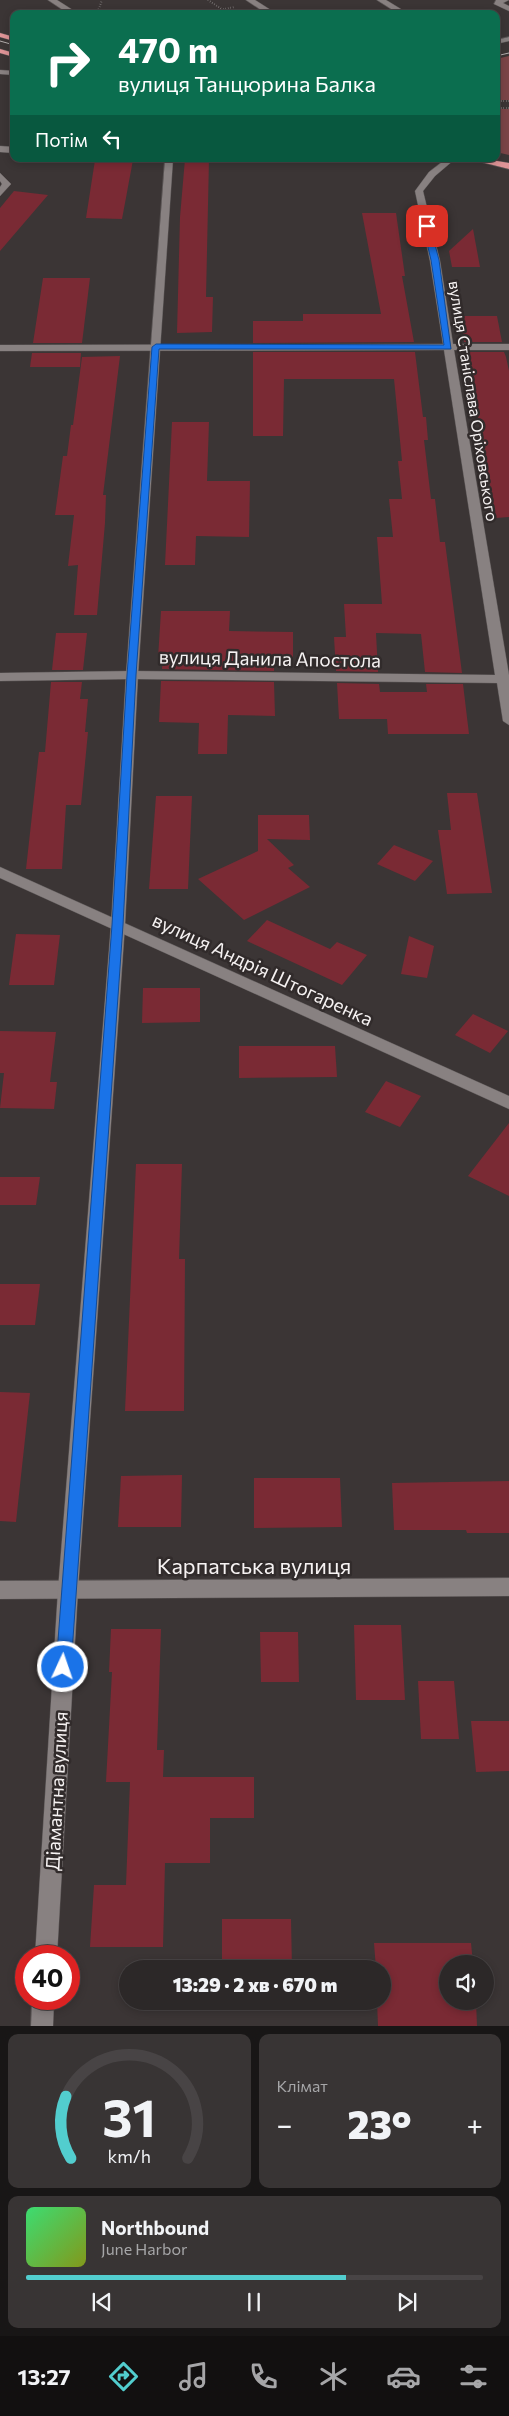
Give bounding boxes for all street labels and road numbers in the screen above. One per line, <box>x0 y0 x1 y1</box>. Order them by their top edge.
street label: вулиця Станіслава Оріховського <box>446 279 502 523</box>
street label: вулиця Данила Апостола <box>159 645 381 671</box>
street label: вулиця Андрія Штогаренка <box>149 908 377 1030</box>
street label: Карпатська вулиця <box>157 1552 351 1579</box>
street label: Діамантна вулиця <box>40 1711 72 1871</box>

